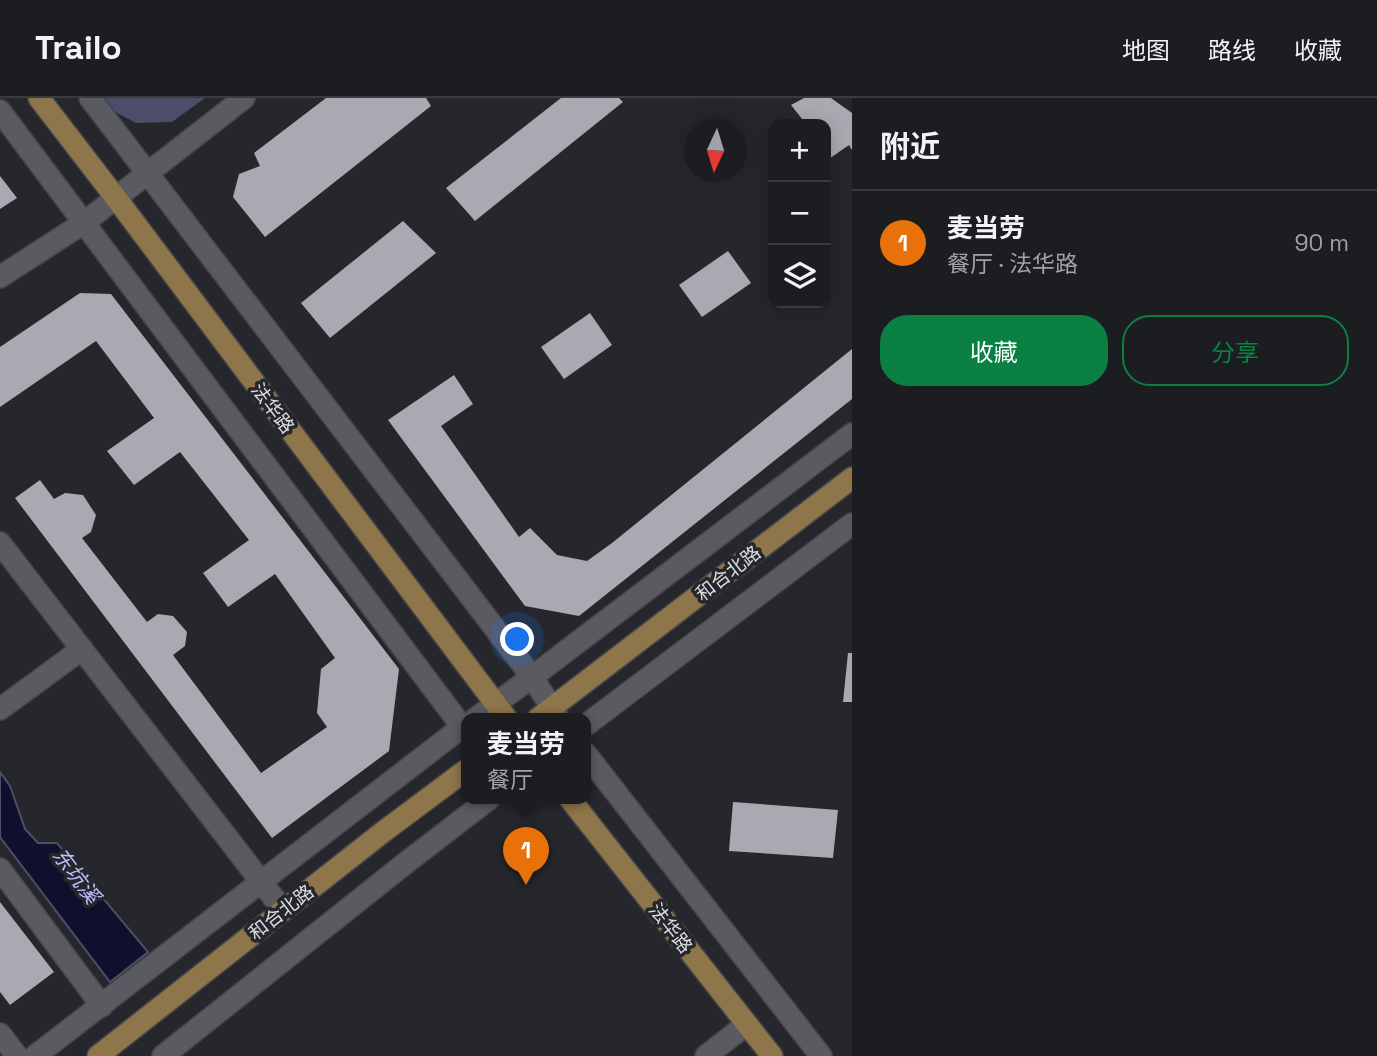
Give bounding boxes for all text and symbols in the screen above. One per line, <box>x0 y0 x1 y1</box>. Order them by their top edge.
text: Trailo <box>35 27 122 69</box>
text: 地图 <box>1122 35 1170 66</box>
text: 路线 <box>1208 35 1256 66</box>
text: 收藏 <box>1294 35 1342 66</box>
north arrow <box>684 119 747 182</box>
map controls <box>768 119 831 308</box>
button: + <box>768 119 831 182</box>
text: 附近 <box>880 127 940 166</box>
button: − <box>768 182 831 245</box>
text: 麦当劳 <box>947 211 1025 245</box>
text: 1 <box>898 228 908 258</box>
text: 90 m <box>1294 228 1349 258</box>
button: layers <box>768 245 831 308</box>
text: 餐厅 · 法华路 <box>947 249 1078 279</box>
button: 收藏 <box>880 315 1108 386</box>
button: 分享 <box>1122 315 1349 386</box>
street label: 法华路 <box>245 378 300 439</box>
street label: 和合北路 <box>691 540 766 607</box>
your location <box>500 622 534 656</box>
popup <box>461 713 591 804</box>
text: 麦当劳 <box>487 727 565 761</box>
text: 餐厅 <box>487 765 533 795</box>
pin: 1 <box>503 827 549 885</box>
water label: 东坑溪 <box>47 842 107 911</box>
street label: 和合北路 <box>244 879 319 946</box>
street label: 法华路 <box>643 898 698 958</box>

